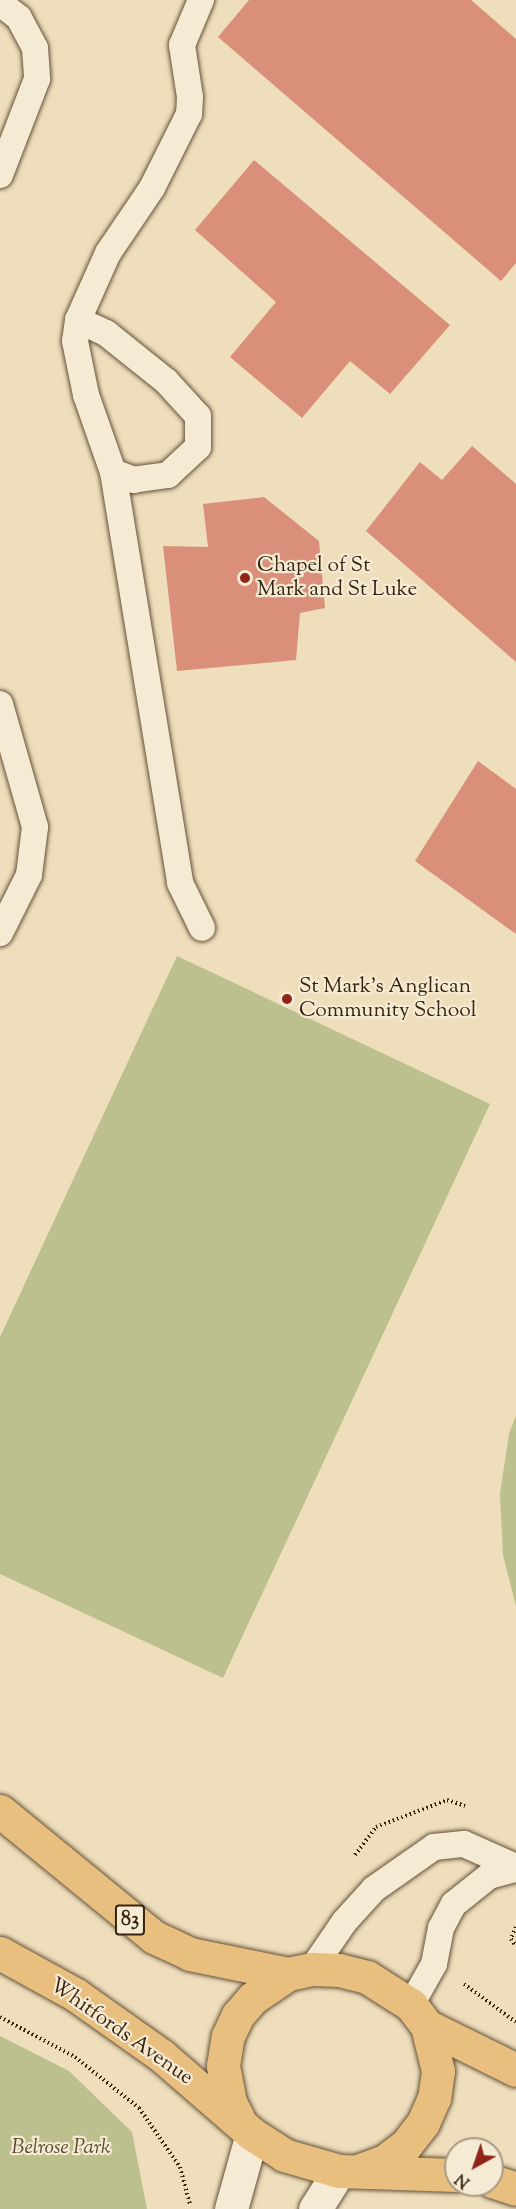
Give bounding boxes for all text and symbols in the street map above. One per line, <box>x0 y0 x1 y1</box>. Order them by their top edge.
place label: Chapel of St Mark and St Luke <box>257 553 417 603</box>
marker: Chapel of St Mark and St Luke <box>238 571 252 585</box>
place label: St Mark's Anglican Community School <box>299 974 477 1024</box>
marker: St Mark's Anglican Community School <box>280 992 294 1006</box>
road number: 83 <box>114 1903 146 1937</box>
street label: Whitfords Avenue <box>44 1973 198 2091</box>
park label: Belrose Park <box>12 2135 110 2161</box>
north arrow <box>444 2137 504 2197</box>
text: N <box>451 2167 476 2193</box>

